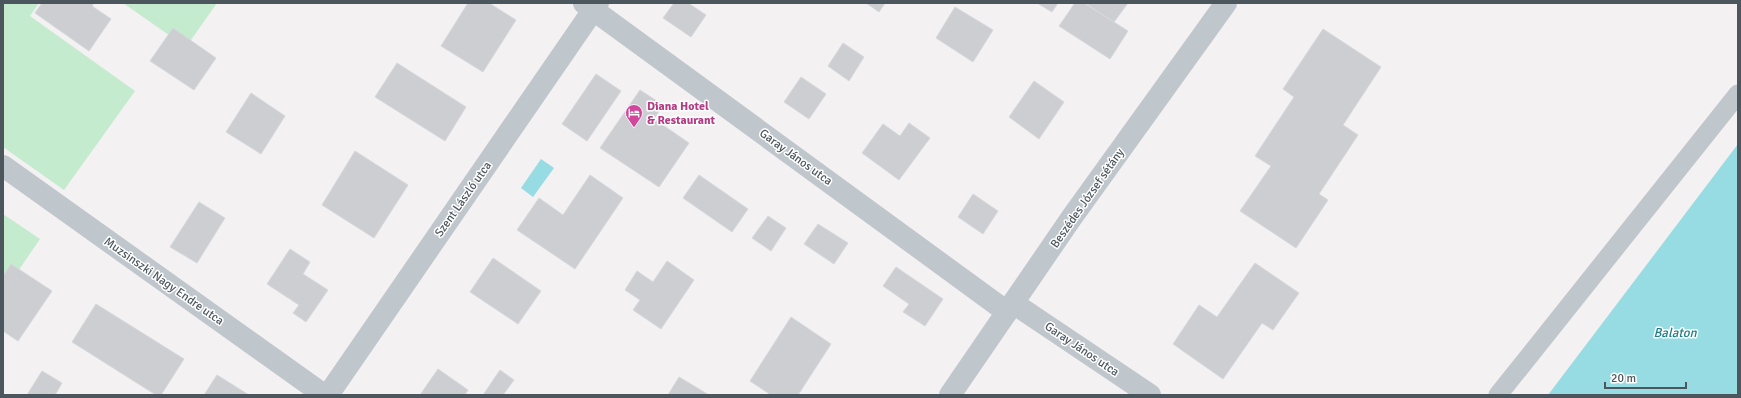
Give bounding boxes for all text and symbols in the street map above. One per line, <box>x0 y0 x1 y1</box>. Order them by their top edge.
place label: Diana Hotel & Restaurant <box>647 99 716 128</box>
hotel icon: Diana Hotel & Restaurant <box>624 103 644 128</box>
street label: Garay János utca <box>756 126 835 189</box>
street label: Beszédes József sétány <box>1047 145 1128 251</box>
street label: Szent László utca <box>432 159 495 240</box>
street label: Muzsinszki Nagy Endre utca <box>101 234 227 329</box>
street label: Garay János utca <box>1042 319 1122 380</box>
water label: Balaton <box>1653 325 1697 341</box>
scale bar <box>1605 364 1686 390</box>
text: 20 m <box>1611 371 1636 386</box>

